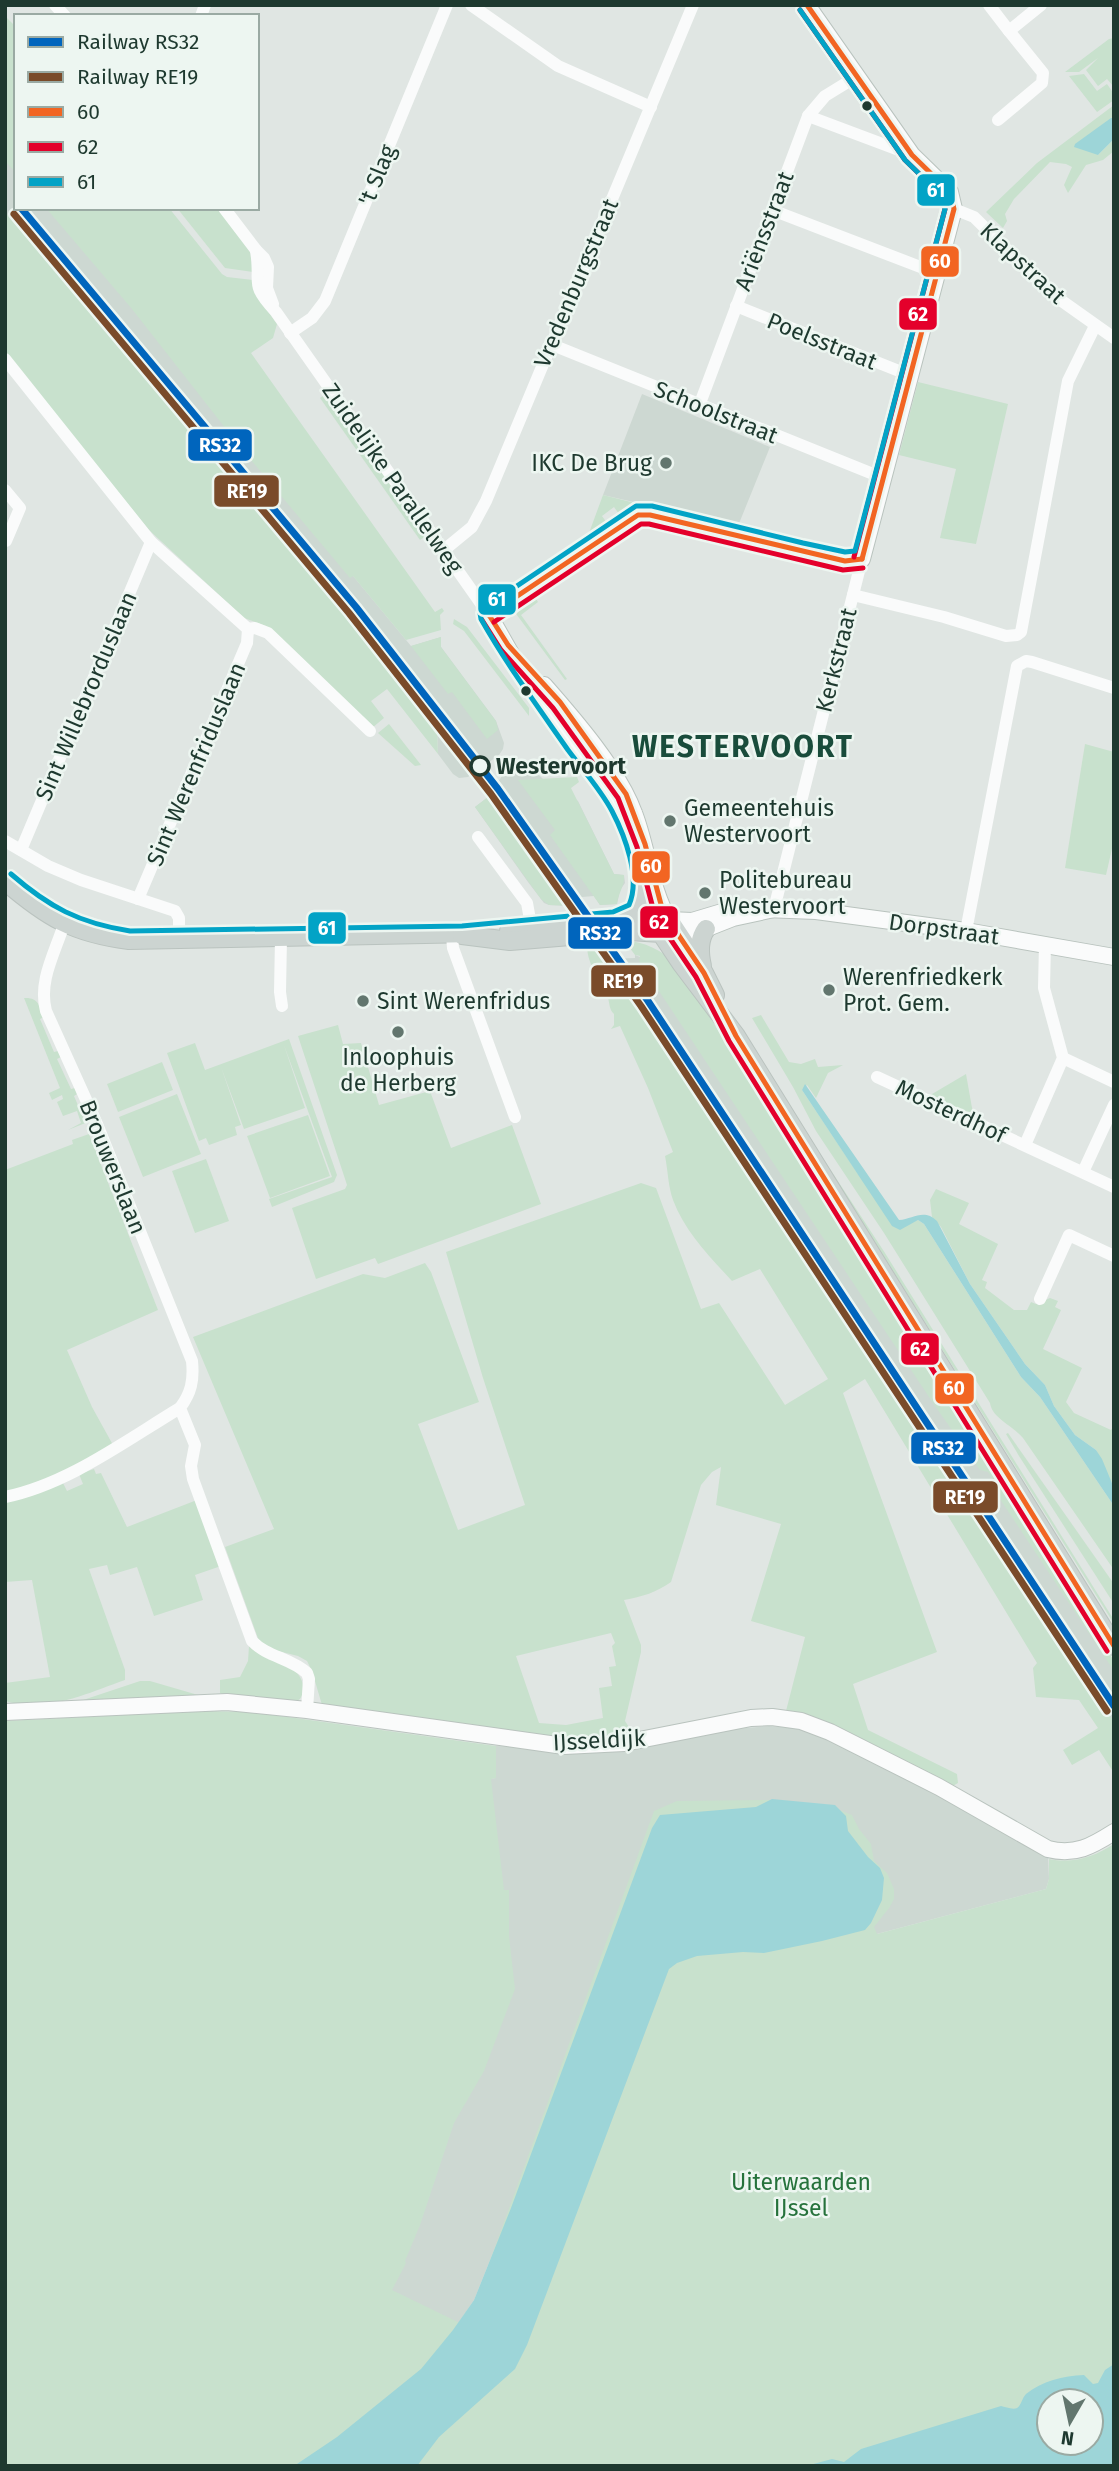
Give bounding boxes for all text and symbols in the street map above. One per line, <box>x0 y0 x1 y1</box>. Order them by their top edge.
legend <box>14 14 259 210</box>
text: Railway RS32 <box>77 29 199 55</box>
text: Railway RE19 <box>77 64 198 90</box>
text: 60 <box>77 99 100 125</box>
unlabelled marker <box>860 99 874 113</box>
text: 62 <box>77 134 98 160</box>
street label: 't Slag <box>352 140 402 209</box>
street label: Ariënsstraat <box>728 167 800 295</box>
text: 61 <box>77 169 96 195</box>
line badge: 61 <box>916 173 956 207</box>
text: 61 <box>927 179 945 202</box>
street label: Vredenburgstraat <box>528 194 624 372</box>
street label: Klapstraat <box>974 216 1072 310</box>
line badge: 60 <box>920 245 960 278</box>
text: 60 <box>929 250 951 273</box>
line badge: 62 <box>898 297 938 331</box>
text: 62 <box>908 303 928 326</box>
street label: Poelsstraat <box>763 306 882 376</box>
street label: Schoolstraat <box>650 374 783 450</box>
street label: Zuidelijke Parallelweg <box>317 377 469 579</box>
line badge: RS32 <box>187 428 253 462</box>
text: RS32 <box>199 434 241 457</box>
place label: IKC De Brug <box>531 449 652 477</box>
marker: IKC De Brug <box>658 455 674 471</box>
line badge: RE19 <box>213 474 280 508</box>
text: RE19 <box>227 480 268 503</box>
line badge: 61 <box>477 583 517 616</box>
street label: Sint Willebrorduslaan <box>29 587 143 805</box>
text: 61 <box>488 588 506 611</box>
street label: Kerkstraat <box>810 604 863 715</box>
street label: Sint Werenfriduslaan <box>140 658 252 870</box>
unlabelled marker <box>519 684 533 698</box>
district label: WESTERVOORT <box>632 729 854 765</box>
place label: Westervoort <box>496 752 627 780</box>
marker: Westervoort <box>470 756 490 776</box>
place label: Gemeentehuis Westervoort <box>684 794 834 848</box>
marker: Gemeentehuis Westervoort <box>662 813 678 829</box>
line badge: 60 <box>631 850 671 884</box>
text: 60 <box>640 855 662 878</box>
place label: Politebureau Westervoort <box>719 866 852 920</box>
marker: Politebureau Westervoort <box>697 885 713 901</box>
line badge: 62 <box>639 905 679 939</box>
street label: Dorpstraat <box>887 907 1002 951</box>
line badge: 61 <box>307 911 347 945</box>
text: 62 <box>649 911 669 934</box>
line badge: RS32 <box>567 916 633 950</box>
text: 61 <box>318 917 336 940</box>
text: RS32 <box>579 922 621 945</box>
place label: Werenfriedkerk Prot. Gem. <box>843 963 1003 1017</box>
line badge: RE19 <box>590 964 657 998</box>
text: RE19 <box>603 970 644 993</box>
marker: Werenfriedkerk Prot. Gem. <box>821 982 837 998</box>
place label: Sint Werenfridus <box>377 987 550 1015</box>
marker: Sint Werenfridus <box>355 993 371 1009</box>
marker: Inloophuis de Herberg <box>390 1024 406 1040</box>
place label: Inloophuis de Herberg <box>340 1043 456 1097</box>
street label: Mosterdhof <box>891 1073 1013 1150</box>
street label: Brouwerslaan <box>73 1096 153 1238</box>
line badge: 62 <box>900 1332 940 1366</box>
text: 62 <box>910 1338 930 1361</box>
line badge: 60 <box>934 1372 975 1405</box>
text: 60 <box>943 1377 965 1400</box>
line badge: RS32 <box>910 1431 977 1465</box>
text: RS32 <box>922 1437 964 1460</box>
line badge: RE19 <box>932 1480 999 1514</box>
text: RE19 <box>945 1486 986 1509</box>
street label: IJsseldijk <box>552 1724 646 1756</box>
park label: Uiterwaarden IJssel <box>731 2168 871 2222</box>
north arrow <box>1035 2387 1105 2457</box>
text: N <box>1059 2426 1075 2451</box>

